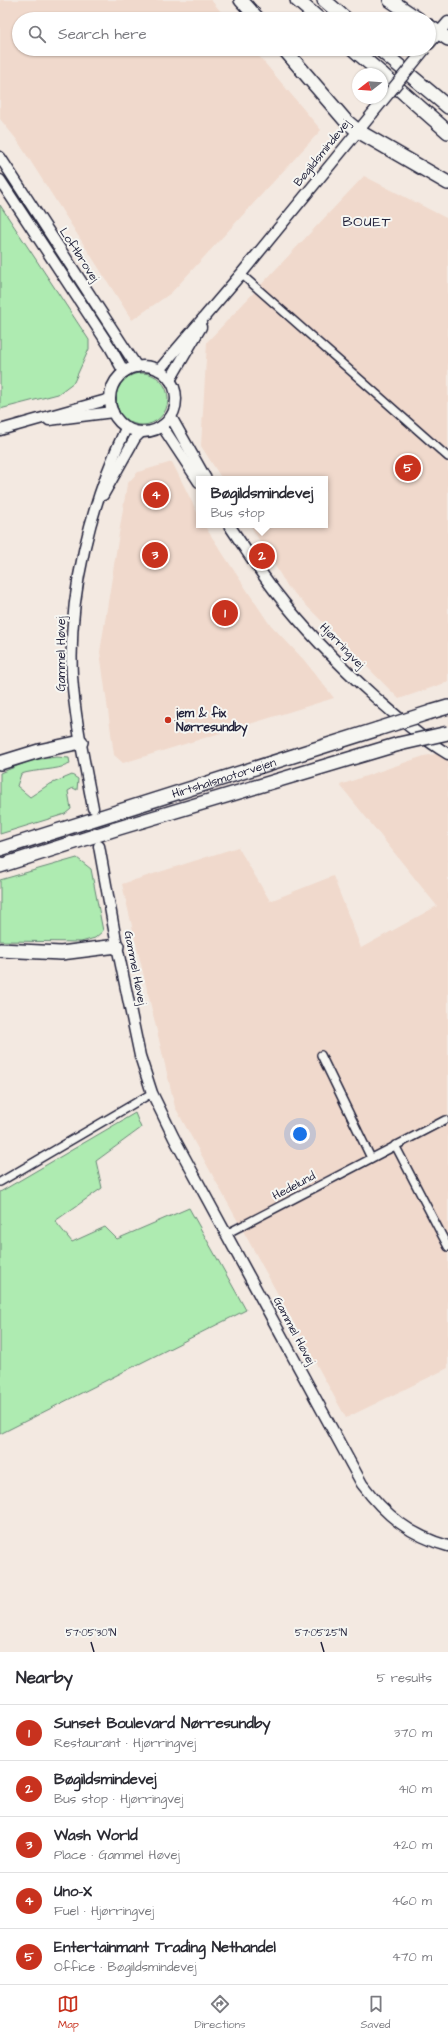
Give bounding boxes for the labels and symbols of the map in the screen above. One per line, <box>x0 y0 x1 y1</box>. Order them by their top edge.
north arrow <box>352 68 388 104</box>
street label: Bøgildsmindevej <box>290 115 356 191</box>
district label: BOUET <box>342 212 392 232</box>
street label: Loftbrovej <box>55 224 103 286</box>
pin: 5 <box>395 453 421 483</box>
pin: 4 <box>143 480 169 510</box>
pin: 3 <box>142 540 168 570</box>
pin: 2 <box>249 541 275 571</box>
pin: 1 <box>212 598 238 628</box>
street label: Gammel Høvej <box>53 616 70 692</box>
street label: Hjørringvej <box>315 619 369 674</box>
place label: jem & fix Nørresundby <box>174 705 248 737</box>
marker: jem & fix Nørresundby <box>163 715 173 725</box>
street label: Hirtshalsmotorvejen <box>170 753 278 802</box>
street label: Gammel Høvej <box>119 929 151 1007</box>
your location <box>290 1124 310 1144</box>
street label: Hedelund <box>269 1168 319 1204</box>
street label: Gammel Høvej <box>269 1294 320 1369</box>
text: 57°05'30"N <box>66 1626 116 1640</box>
text: 57°05'25"N <box>295 1626 347 1640</box>

